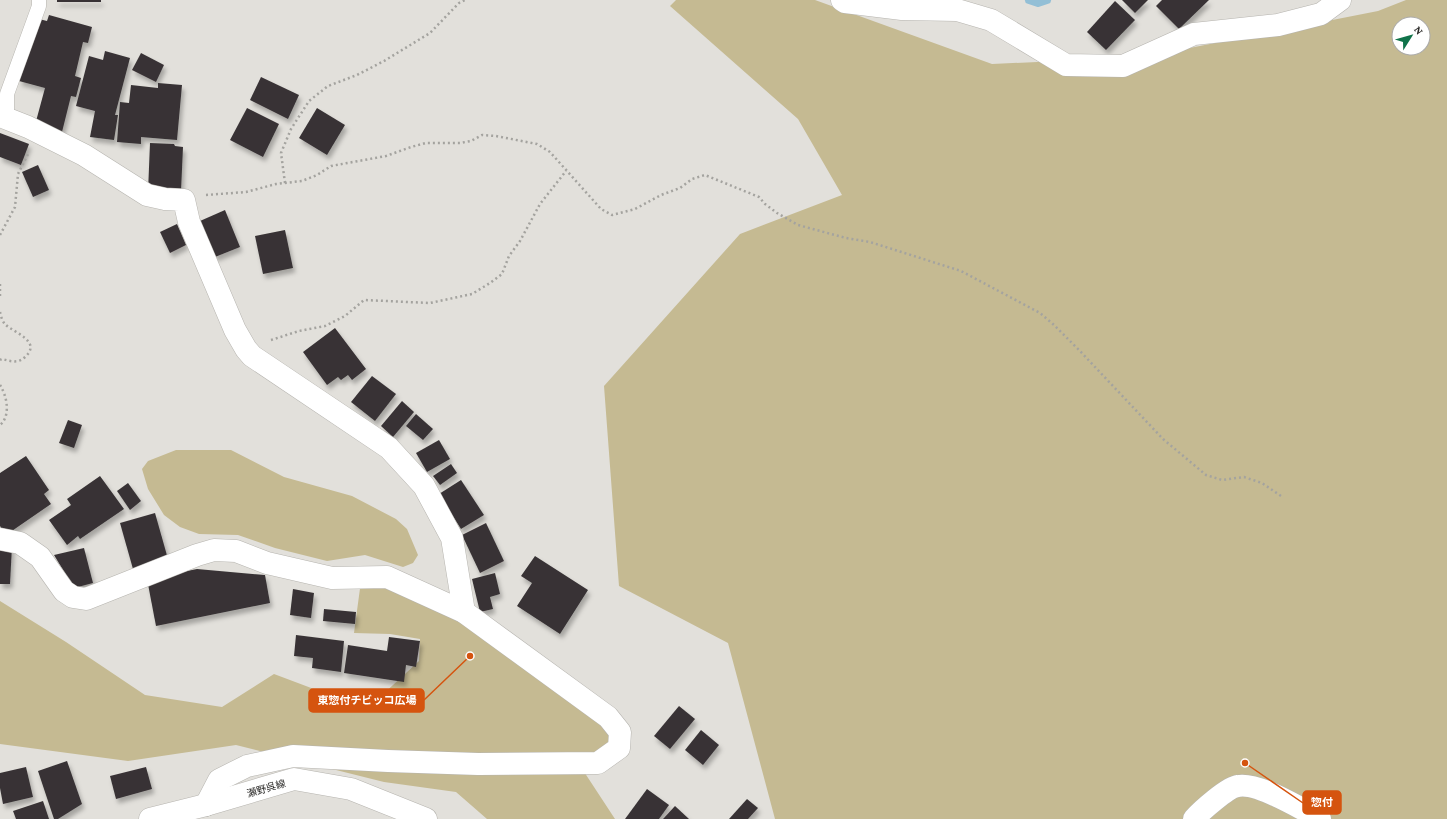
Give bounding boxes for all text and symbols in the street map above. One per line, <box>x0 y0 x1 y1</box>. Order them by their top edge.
north arrow <box>1391 16 1431 56</box>
text: N <box>1412 23 1426 37</box>
callout: 東惣付チビッコ広場 <box>309 689 424 712</box>
text: 東惣付チビッコ広場 <box>318 694 417 706</box>
street label: 瀬野呉線 <box>245 778 287 799</box>
callout: 惣付 <box>1303 791 1341 814</box>
text: 惣付 <box>1311 796 1333 808</box>

